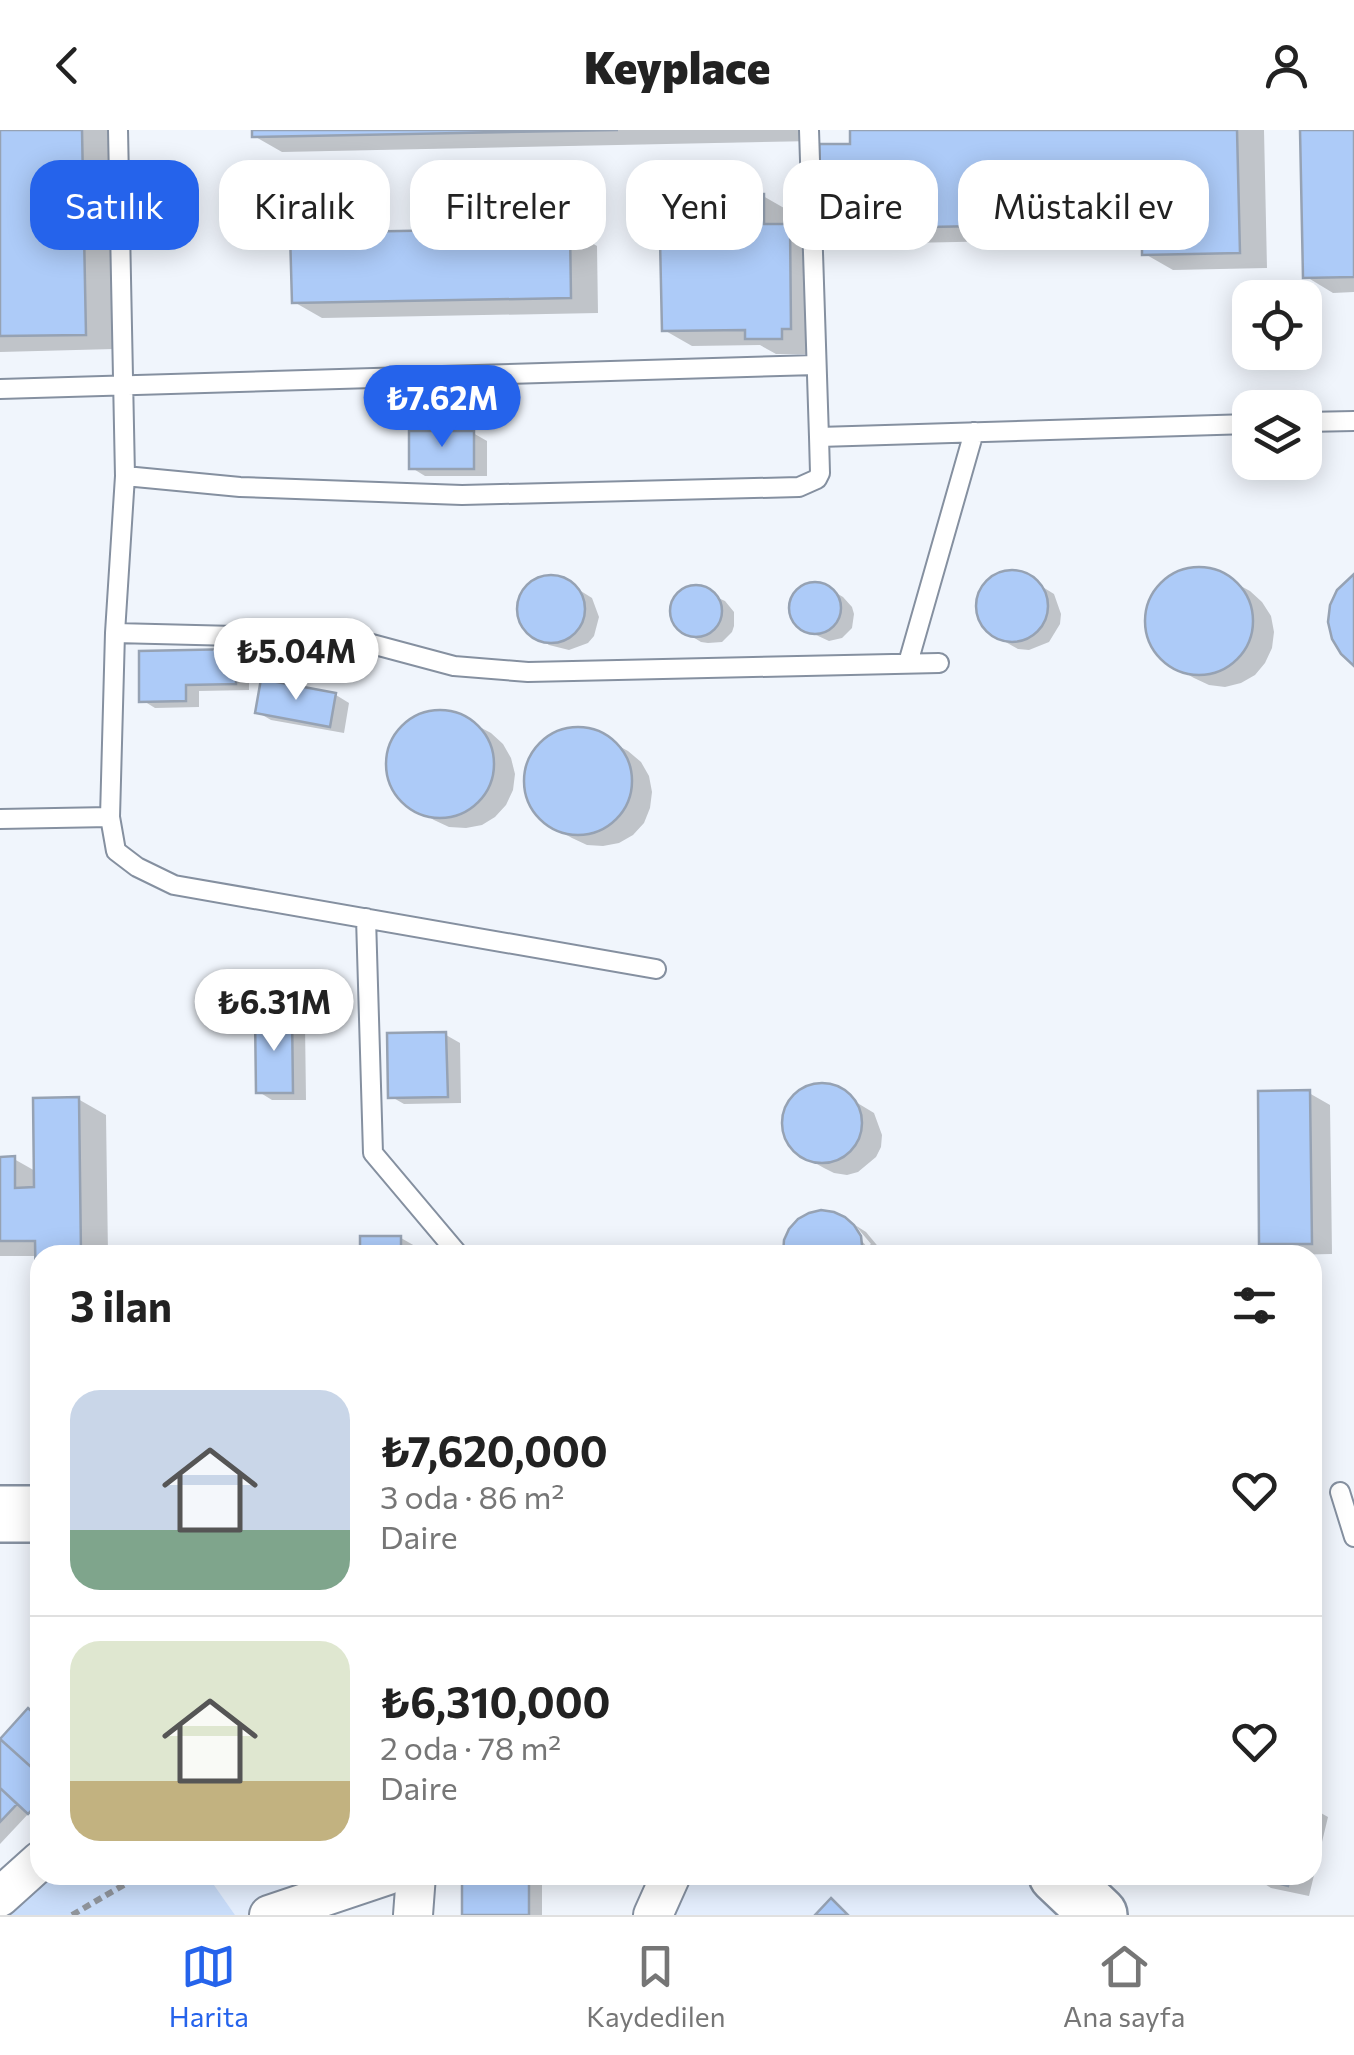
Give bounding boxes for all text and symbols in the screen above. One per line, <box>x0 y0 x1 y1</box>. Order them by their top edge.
icon: back <box>40 38 95 93</box>
text: Keyplace <box>584 38 770 93</box>
icon: person <box>1259 38 1314 93</box>
chip: Satılık <box>30 160 199 250</box>
chip: Kiralık <box>219 160 390 250</box>
chip: Filtreler <box>410 160 606 250</box>
chip: Yeni <box>626 160 763 250</box>
chip: Daire <box>783 160 938 250</box>
chip: Müstakil ev <box>958 160 1209 250</box>
map controls <box>1232 280 1322 480</box>
button: locate <box>1232 280 1322 370</box>
pin: ₺7.62M <box>361 365 523 450</box>
text: ₺7.62M <box>386 377 498 417</box>
button: layers <box>1232 390 1322 480</box>
pin: ₺5.04M <box>215 618 377 703</box>
text: ₺5.04M <box>236 630 356 670</box>
pin: ₺6.31M <box>193 969 355 1054</box>
text: ₺6.31M <box>217 981 331 1021</box>
icon: filters <box>1227 1278 1282 1333</box>
text: 3 ilan <box>70 1279 172 1331</box>
text: ₺7,620,000 <box>380 1424 608 1476</box>
icon: home <box>150 1430 270 1550</box>
icon: heart <box>1227 1463 1282 1518</box>
text: 3 oda · 86 m² <box>380 1476 564 1516</box>
text: Daire <box>380 1516 458 1556</box>
text: ₺6,310,000 <box>380 1675 610 1727</box>
icon: home <box>150 1681 270 1801</box>
icon: heart <box>1227 1714 1282 1769</box>
text: 2 oda · 78 m² <box>380 1727 561 1767</box>
text: Daire <box>380 1767 458 1807</box>
tab: Harita <box>169 1939 249 2033</box>
tab: Kaydedilen <box>586 1939 726 2033</box>
tab: Ana sayfa <box>1063 1939 1185 2033</box>

